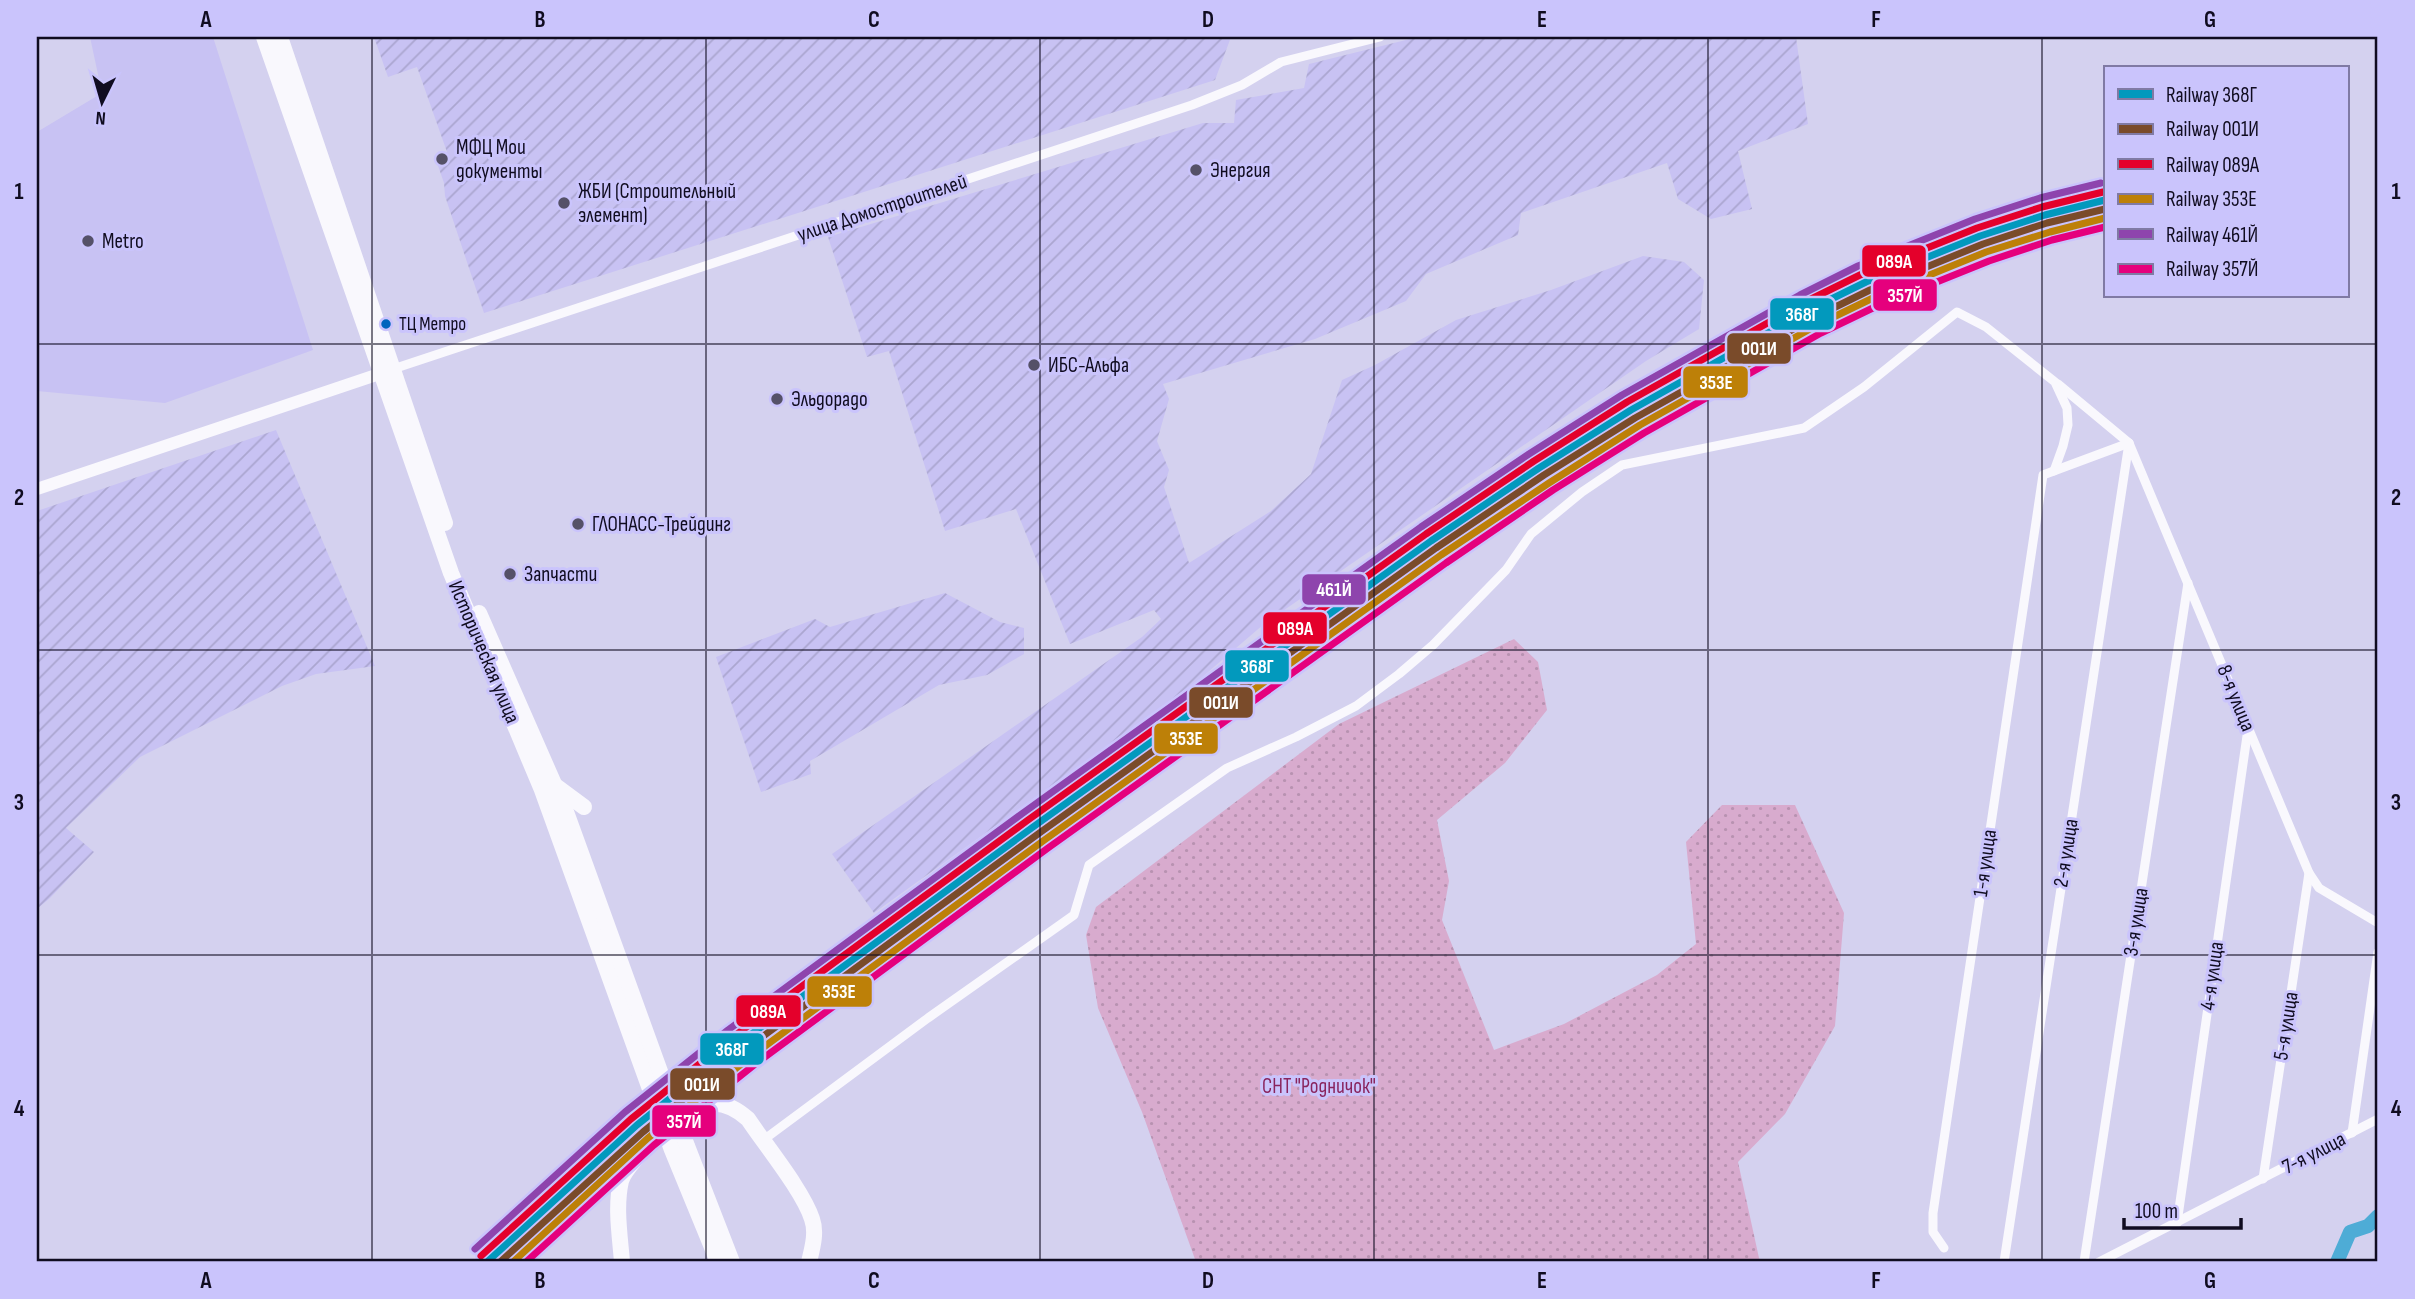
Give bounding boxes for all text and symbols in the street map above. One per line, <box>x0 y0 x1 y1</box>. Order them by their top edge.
text: A <box>200 6 213 34</box>
text: B <box>535 6 546 34</box>
text: C <box>868 6 880 34</box>
text: D <box>1202 6 1214 34</box>
text: E <box>1537 6 1547 34</box>
text: F <box>1871 6 1881 34</box>
text: G <box>2204 6 2216 34</box>
north arrow <box>66 66 136 136</box>
legend <box>2104 66 2348 298</box>
text: Railway 368Г <box>2166 83 2257 108</box>
text: N <box>95 106 107 129</box>
text: Railway 001И <box>2166 117 2259 142</box>
place label: МФЦ Мои документы <box>456 135 542 184</box>
marker: МФЦ Мои документы <box>434 151 450 167</box>
text: Railway 089А <box>2166 153 2260 178</box>
place label: Энергия <box>1210 158 1270 183</box>
marker: Энергия <box>1188 162 1204 178</box>
street label: улица Домостроителей <box>794 169 970 247</box>
text: 1 <box>14 178 24 206</box>
text: 1 <box>2391 178 2401 206</box>
place label: ЖБИ (Строительный элемент) <box>578 179 736 228</box>
text: Railway 353Е <box>2166 187 2257 212</box>
marker: ЖБИ (Строительный элемент) <box>556 195 572 211</box>
text: Railway 461Й <box>2166 223 2258 248</box>
place label: Metro <box>102 229 144 254</box>
marker: Metro <box>80 233 96 249</box>
line badge: 089А <box>1861 244 1927 278</box>
text: 089А <box>1876 251 1913 274</box>
text: Railway 357Й <box>2166 257 2258 282</box>
line badge: 357Й <box>1872 278 1938 312</box>
text: 357Й <box>1887 285 1923 308</box>
line badge: 368Г <box>1769 297 1835 331</box>
text: 368Г <box>1785 304 1819 327</box>
place label: ТЦ Метро <box>399 313 466 336</box>
marker: ТЦ Метро <box>379 317 393 331</box>
line badge: 001И <box>1726 332 1792 365</box>
text: 001И <box>1741 338 1777 361</box>
place label: ИБС-Альфа <box>1048 353 1129 378</box>
marker: ИБС-Альфа <box>1026 357 1042 373</box>
line badge: 353Е <box>1682 365 1749 399</box>
text: 353Е <box>1699 372 1733 395</box>
place label: Эльдорадо <box>791 387 868 412</box>
marker: Эльдорадо <box>769 391 785 407</box>
text: 2 <box>14 484 24 512</box>
text: 2 <box>2391 484 2401 512</box>
place label: ГЛОНАСС-Трейдинг <box>592 512 731 537</box>
marker: ГЛОНАСС-Трейдинг <box>570 516 586 532</box>
place label: Запчасти <box>524 562 597 587</box>
marker: Запчасти <box>502 566 518 582</box>
line badge: 461Й <box>1301 573 1367 606</box>
street label: Историческая улица <box>443 577 525 727</box>
text: 461Й <box>1316 579 1352 602</box>
line badge: 089А <box>1262 611 1328 645</box>
text: 089А <box>1277 618 1314 641</box>
line badge: 368Г <box>1224 649 1290 683</box>
text: 368Г <box>1240 656 1274 679</box>
street label: 8-я улица <box>2211 661 2261 735</box>
line badge: 001И <box>1188 686 1254 719</box>
text: 001И <box>1203 692 1239 715</box>
line badge: 353Е <box>1153 722 1219 755</box>
text: 353Е <box>1169 728 1203 751</box>
text: 3 <box>14 789 24 817</box>
text: 3 <box>2391 789 2401 817</box>
street label: 2-я улица <box>2048 817 2084 889</box>
street label: 1-я улица <box>1968 828 2002 898</box>
street label: 3-я улица <box>2118 886 2154 958</box>
street label: 4-я улица <box>2195 940 2229 1012</box>
line badge: 353Е <box>806 975 873 1008</box>
text: 353Е <box>822 981 856 1004</box>
street label: 5-я улица <box>2268 990 2304 1062</box>
line badge: 089А <box>735 994 802 1028</box>
text: 089А <box>750 1001 787 1024</box>
line badge: 368Г <box>699 1032 765 1066</box>
text: 368Г <box>715 1039 749 1062</box>
line badge: 001И <box>669 1067 736 1101</box>
text: 001И <box>684 1074 720 1097</box>
park label: СНТ "Родничок" <box>1262 1074 1376 1099</box>
text: 4 <box>14 1095 25 1123</box>
text: 4 <box>2391 1095 2402 1123</box>
line badge: 357Й <box>651 1104 717 1138</box>
text: 357Й <box>666 1111 702 1134</box>
street label: 7-я улица <box>2278 1127 2350 1179</box>
scale bar <box>2124 1187 2242 1231</box>
text: 100 m <box>2135 1199 2178 1224</box>
text: A <box>200 1267 213 1295</box>
text: B <box>535 1267 546 1295</box>
text: C <box>868 1267 880 1295</box>
text: D <box>1202 1267 1214 1295</box>
text: E <box>1537 1267 1547 1295</box>
text: F <box>1871 1267 1881 1295</box>
text: G <box>2204 1267 2216 1295</box>

